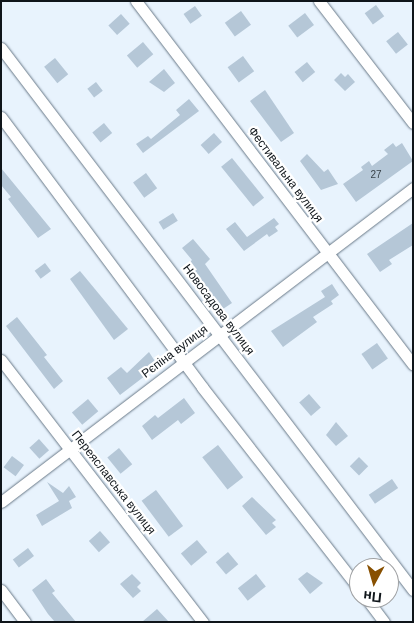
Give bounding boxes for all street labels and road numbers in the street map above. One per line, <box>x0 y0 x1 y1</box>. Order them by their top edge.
street label: Фестивальна вулиця <box>244 124 326 226</box>
street label: Новосадова вулиця <box>179 262 257 358</box>
street label: Рєпіна вулиця <box>139 323 211 381</box>
street label: Переяславська вулиця <box>68 428 158 538</box>

